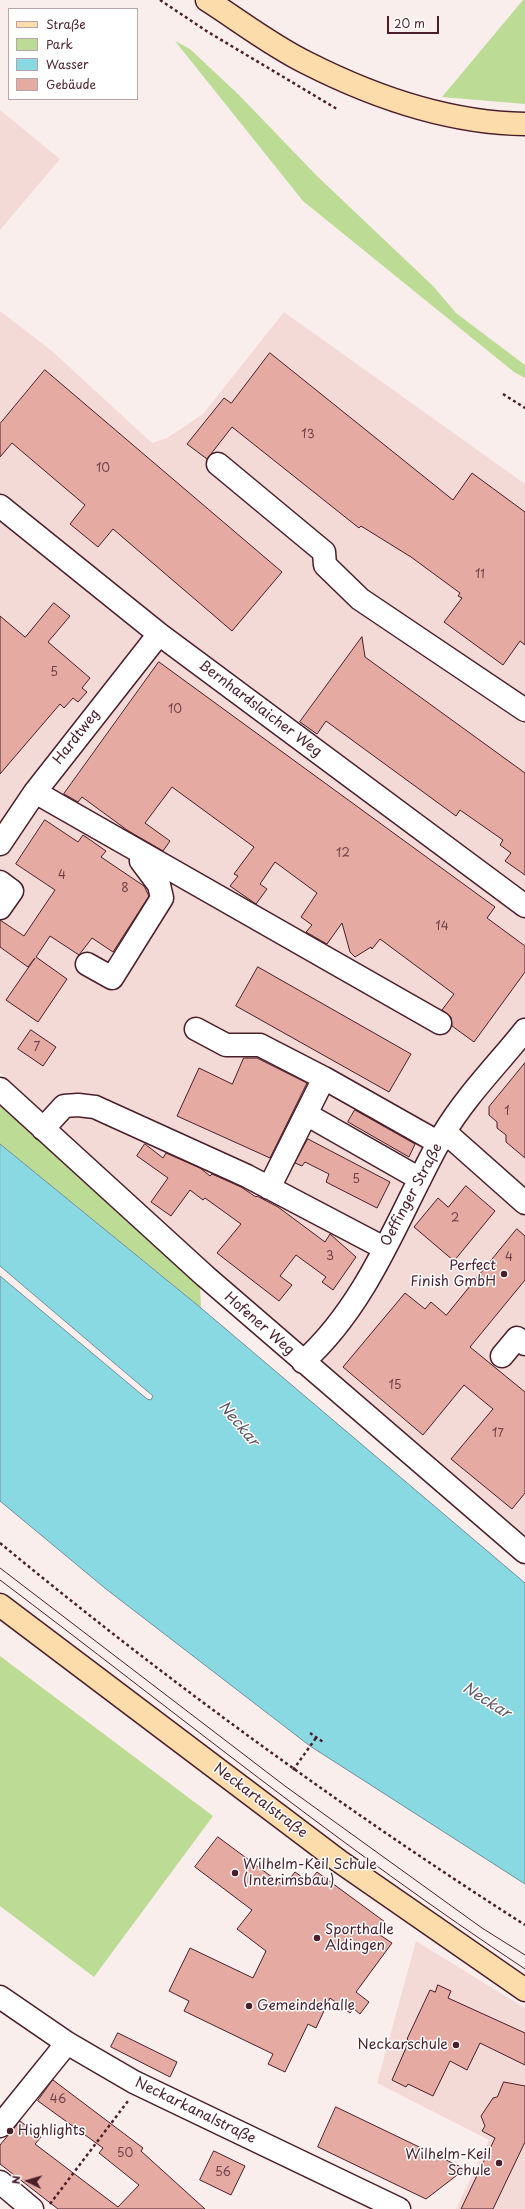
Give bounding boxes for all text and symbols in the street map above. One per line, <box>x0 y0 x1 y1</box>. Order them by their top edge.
legend <box>8 8 138 100</box>
scale bar <box>389 8 441 34</box>
text: 20 m <box>394 14 425 32</box>
text: Straße <box>46 15 86 33</box>
text: Park <box>46 35 73 53</box>
text: Wasser <box>46 55 89 73</box>
text: Gebäude <box>46 75 96 93</box>
house number: 13 <box>301 428 315 442</box>
house number: 10 <box>96 462 110 476</box>
house number: 11 <box>475 568 485 582</box>
street label: Bernhardslaicher Weg <box>195 657 325 761</box>
house number: 5 <box>50 666 58 680</box>
house number: 10 <box>168 703 182 717</box>
street label: Hardtweg <box>50 706 104 768</box>
house number: 12 <box>336 847 350 861</box>
house number: 4 <box>58 869 66 883</box>
house number: 8 <box>121 882 129 896</box>
house number: 14 <box>435 920 449 934</box>
house number: 7 <box>34 1041 40 1055</box>
house number: 1 <box>504 1105 510 1119</box>
street label: Oeffinger Straße <box>378 1141 446 1249</box>
house number: 5 <box>352 1173 360 1187</box>
house number: 2 <box>451 1212 459 1226</box>
house number: 3 <box>326 1250 334 1264</box>
house number: 4 <box>505 1251 513 1265</box>
place label: Perfect Finish GmbH <box>410 1258 496 1290</box>
marker: Perfect Finish GmbH <box>499 1269 509 1279</box>
street label: Hofener Weg <box>221 1289 297 1359</box>
house number: 15 <box>388 1379 402 1393</box>
water label: Neckar <box>214 1398 262 1450</box>
house number: 17 <box>492 1427 504 1441</box>
water label: Neckar <box>459 1679 513 1723</box>
street label: Neckartalstraße <box>210 1760 310 1842</box>
place label: Wilhelm-Keil Schule (Interimsbau) <box>243 1857 377 1890</box>
marker: Wilhelm-Keil Schule (Interimsbau) <box>230 1868 240 1878</box>
place label: Sporthalle Aldingen <box>325 1922 394 1954</box>
marker: Sporthalle Aldingen <box>312 1933 322 1943</box>
place label: Gemeindehalle <box>257 1998 355 2014</box>
marker: Gemeindehalle <box>244 2001 254 2011</box>
place label: Neckarschule <box>357 2037 448 2053</box>
marker: Neckarschule <box>451 2040 461 2050</box>
street label: Neckarkanalstraße <box>132 2074 258 2148</box>
house number: 46 <box>50 2093 66 2107</box>
place label: Highlights <box>18 2123 85 2139</box>
marker: Highlights <box>5 2126 15 2136</box>
house number: 50 <box>117 2147 133 2161</box>
place label: Wilhelm-Keil Schule <box>405 2147 491 2180</box>
marker: Wilhelm-Keil Schule <box>494 2158 504 2168</box>
north arrow <box>8 2161 48 2201</box>
house number: 56 <box>215 2166 231 2180</box>
text: N <box>7 2175 24 2185</box>

